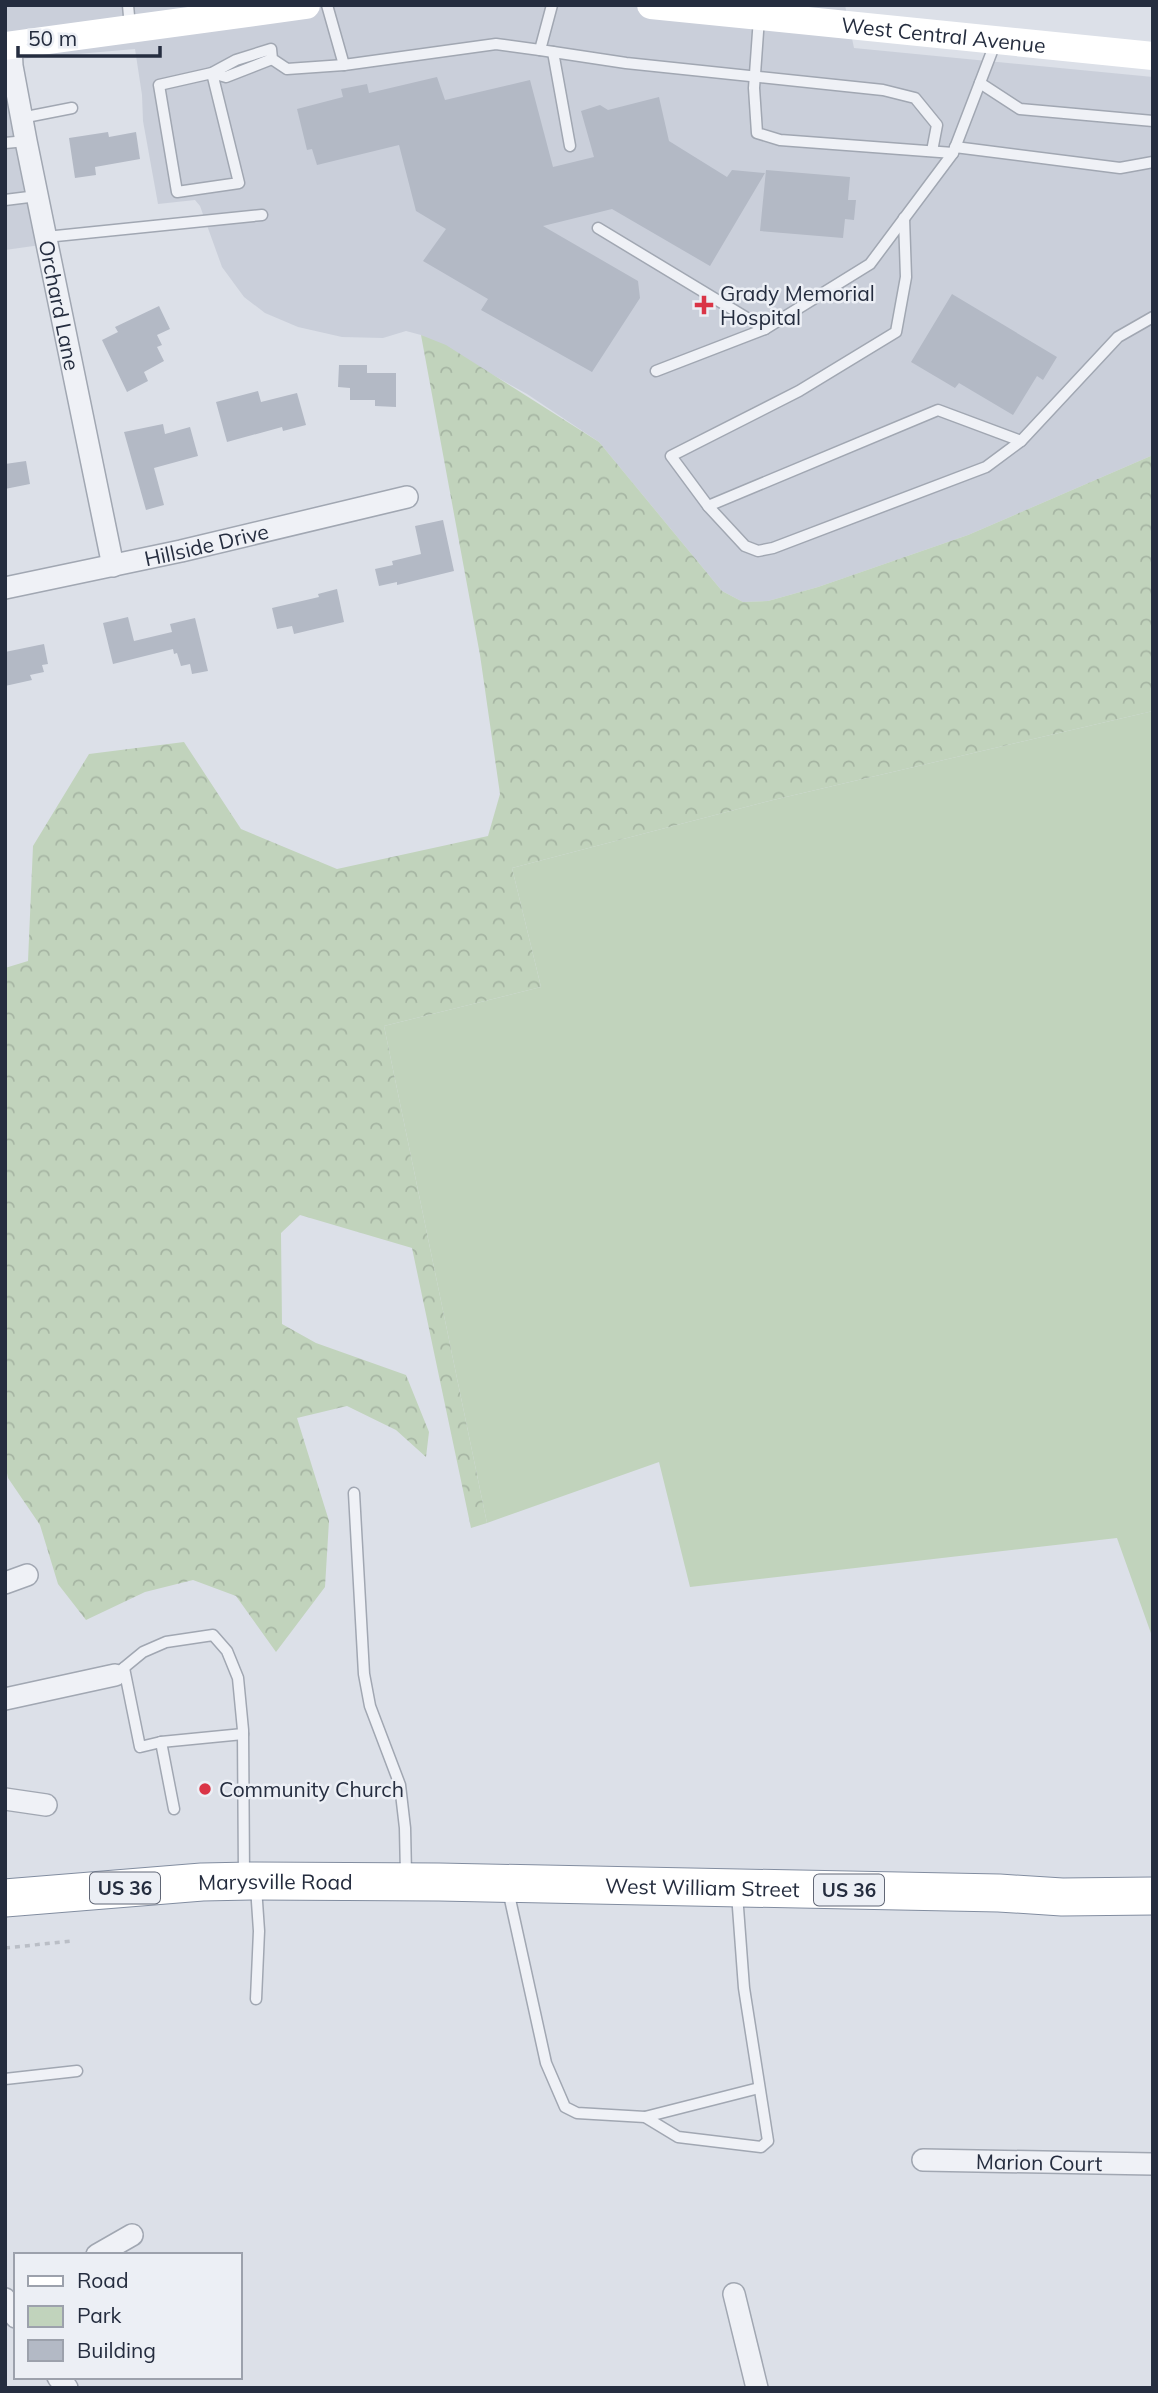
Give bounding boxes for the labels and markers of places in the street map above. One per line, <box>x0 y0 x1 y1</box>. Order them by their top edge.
place label: Grady Memorial Hospital <box>720 280 875 330</box>
marker: Grady Memorial Hospital <box>694 295 714 315</box>
place label: Community Church <box>219 1776 404 1802</box>
marker: Community Church <box>197 1781 213 1797</box>

